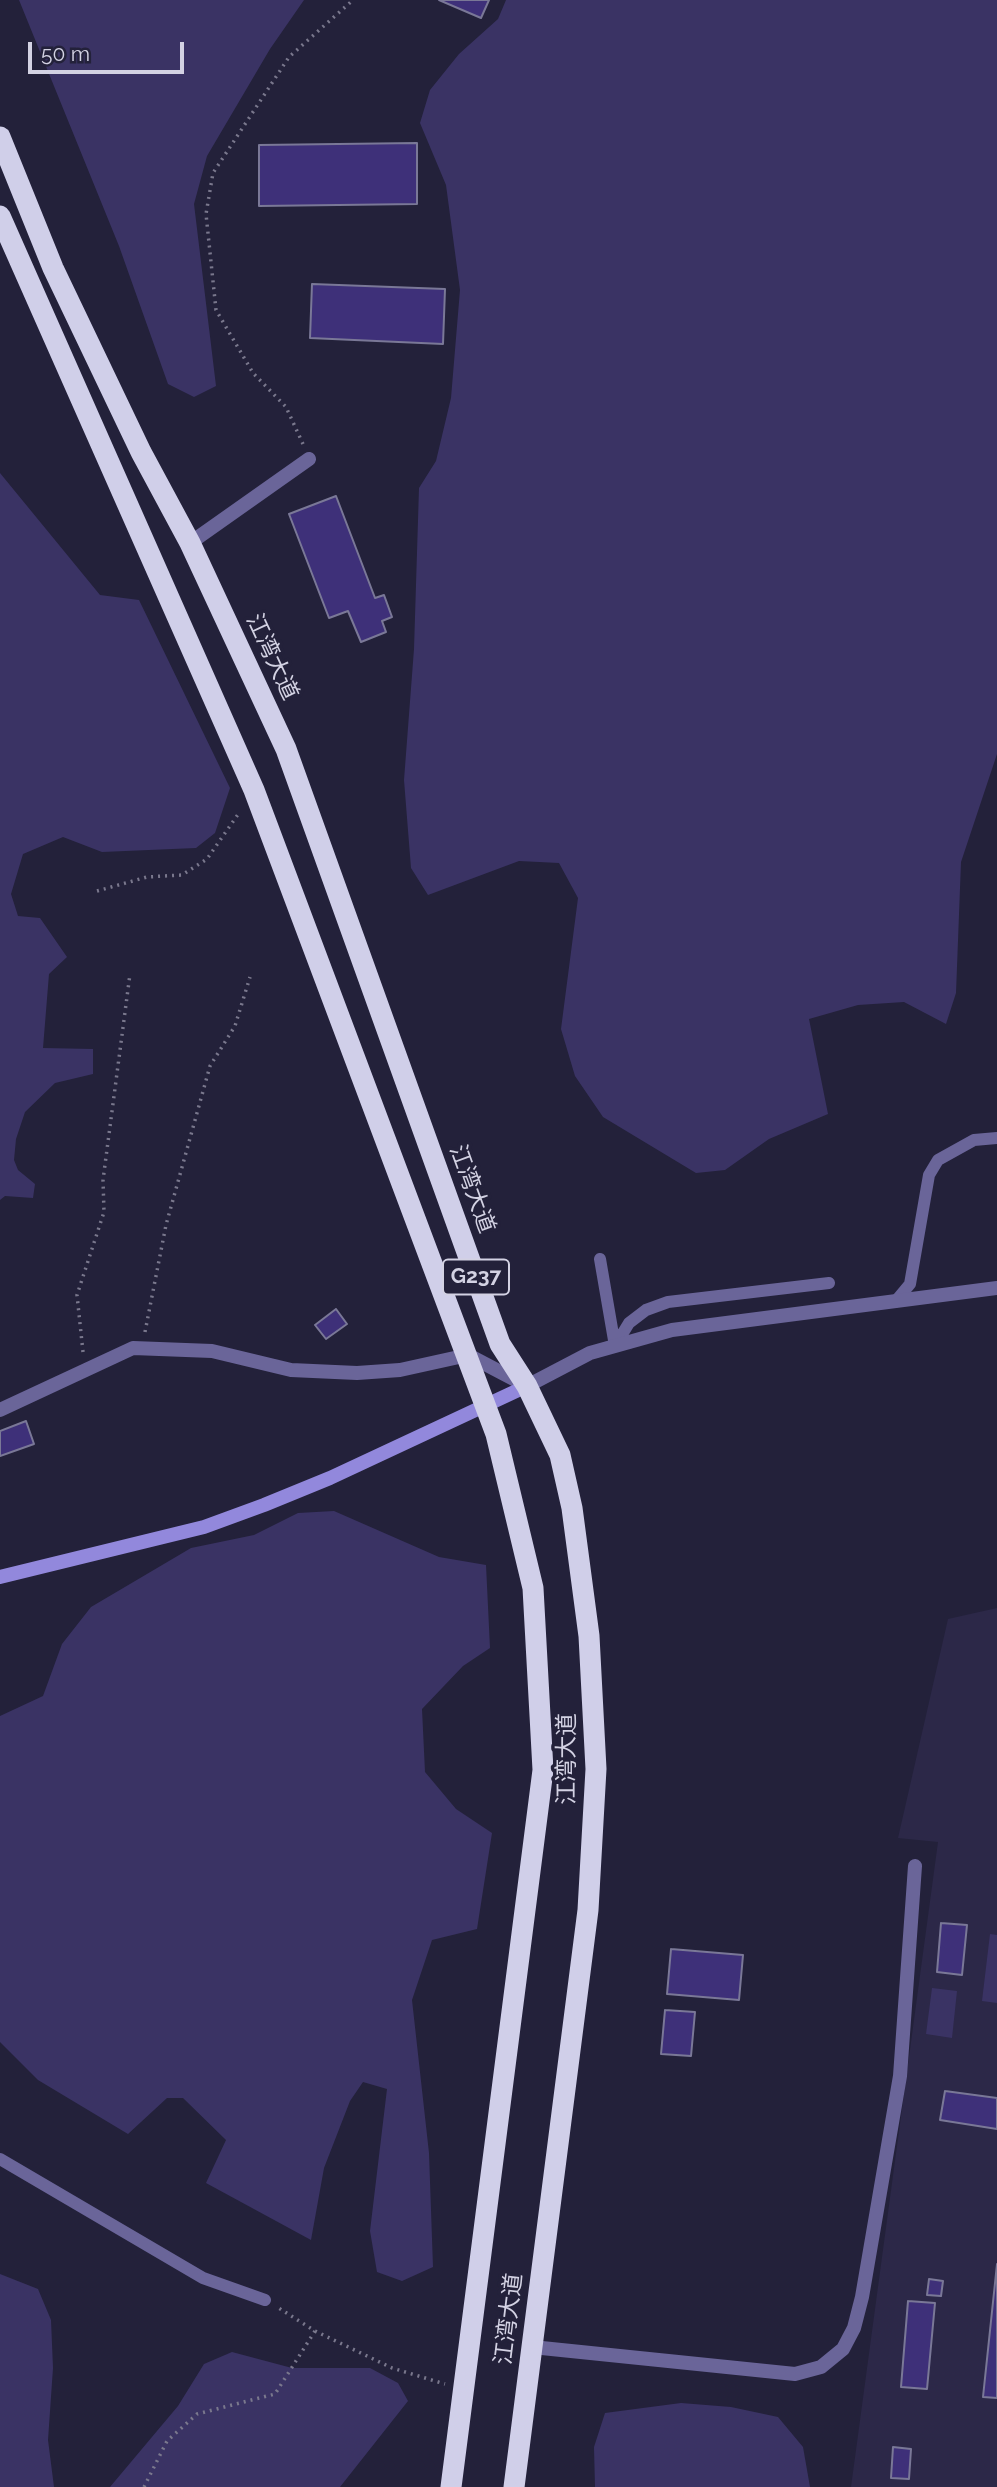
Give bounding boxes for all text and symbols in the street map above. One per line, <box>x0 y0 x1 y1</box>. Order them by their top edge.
scale bar <box>32 28 187 72</box>
text: 50 m <box>41 41 90 66</box>
street label: 江湾大道 <box>240 609 304 705</box>
street label: 江湾大道 <box>443 1141 501 1237</box>
road number: G237 <box>443 1260 509 1294</box>
street label: 江湾大道 <box>553 1713 581 1805</box>
street label: 江湾大道 <box>490 2272 528 2366</box>

